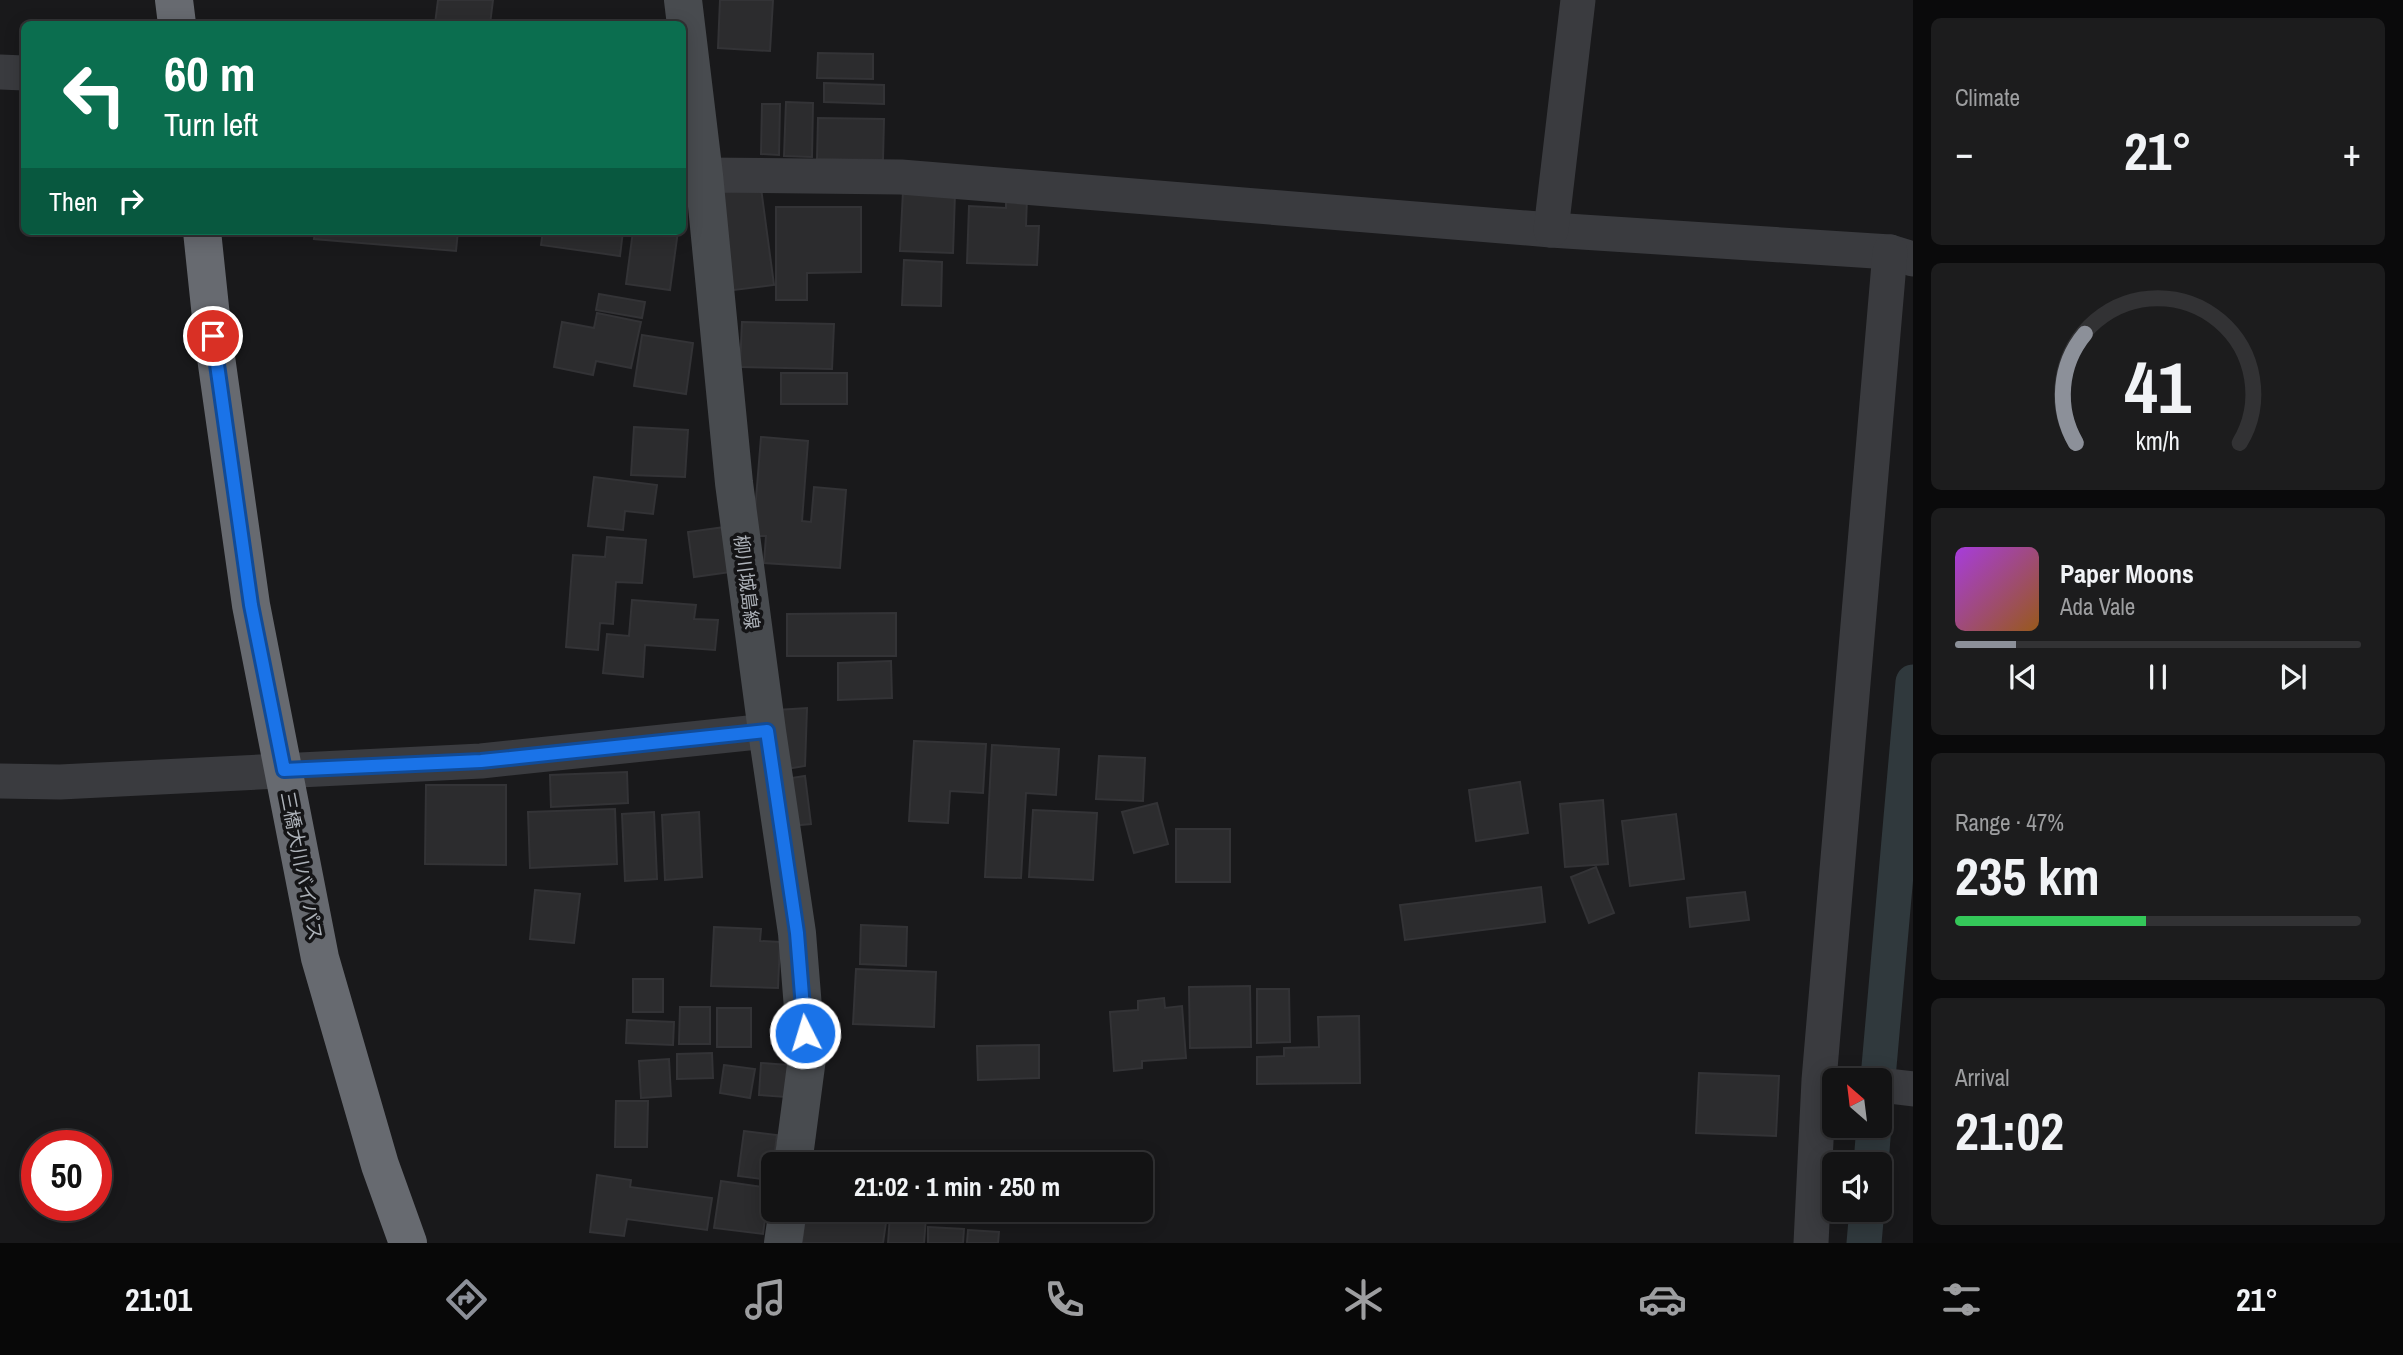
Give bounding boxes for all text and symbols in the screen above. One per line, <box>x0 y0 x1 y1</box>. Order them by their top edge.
text: 60 m <box>164 40 256 106</box>
icon: left <box>49 49 140 140</box>
text: Climate <box>1955 82 2020 113</box>
text: Turn left <box>164 103 258 146</box>
text: 21° <box>2124 116 2192 186</box>
text: − <box>1955 127 1973 178</box>
text: + <box>2343 127 2361 178</box>
icon: right <box>112 182 150 220</box>
text: Then <box>49 184 98 219</box>
pin <box>183 306 243 366</box>
icon: arrive <box>194 317 232 355</box>
text: 41 <box>2125 338 2192 436</box>
text: km/h <box>2136 423 2180 457</box>
street label: 柳川城島線 <box>728 533 766 631</box>
text: Paper Moons <box>2060 556 2194 591</box>
text: Ada Vale <box>2060 591 2135 622</box>
icon: previous <box>2004 658 2042 696</box>
icon: pause <box>2139 658 2177 696</box>
icon: next <box>2274 658 2312 696</box>
street label: 三橋大川バイパス <box>275 789 329 943</box>
text: Range · 47% <box>1955 807 2064 838</box>
text: 235 km <box>1955 841 2100 911</box>
position arrow <box>768 996 842 1070</box>
text: Arrival <box>1955 1062 2010 1093</box>
north arrow <box>1822 1068 1892 1138</box>
map controls <box>1822 1068 1892 1222</box>
text: 21:02 <box>1955 1096 2064 1166</box>
speed limit sign: 50 <box>21 1130 112 1221</box>
button: sound <box>1822 1152 1892 1222</box>
text: 21:02 · 1 min · 250 m <box>854 1169 1060 1204</box>
icon: directions <box>442 1275 491 1324</box>
icon: music <box>741 1275 790 1324</box>
icon: phone <box>1040 1275 1089 1324</box>
icon: climate <box>1339 1275 1388 1324</box>
icon: car <box>1638 1275 1687 1324</box>
icon: filters <box>1937 1275 1986 1324</box>
text: 21:01 <box>125 1278 192 1321</box>
text: 21° <box>2236 1278 2278 1321</box>

